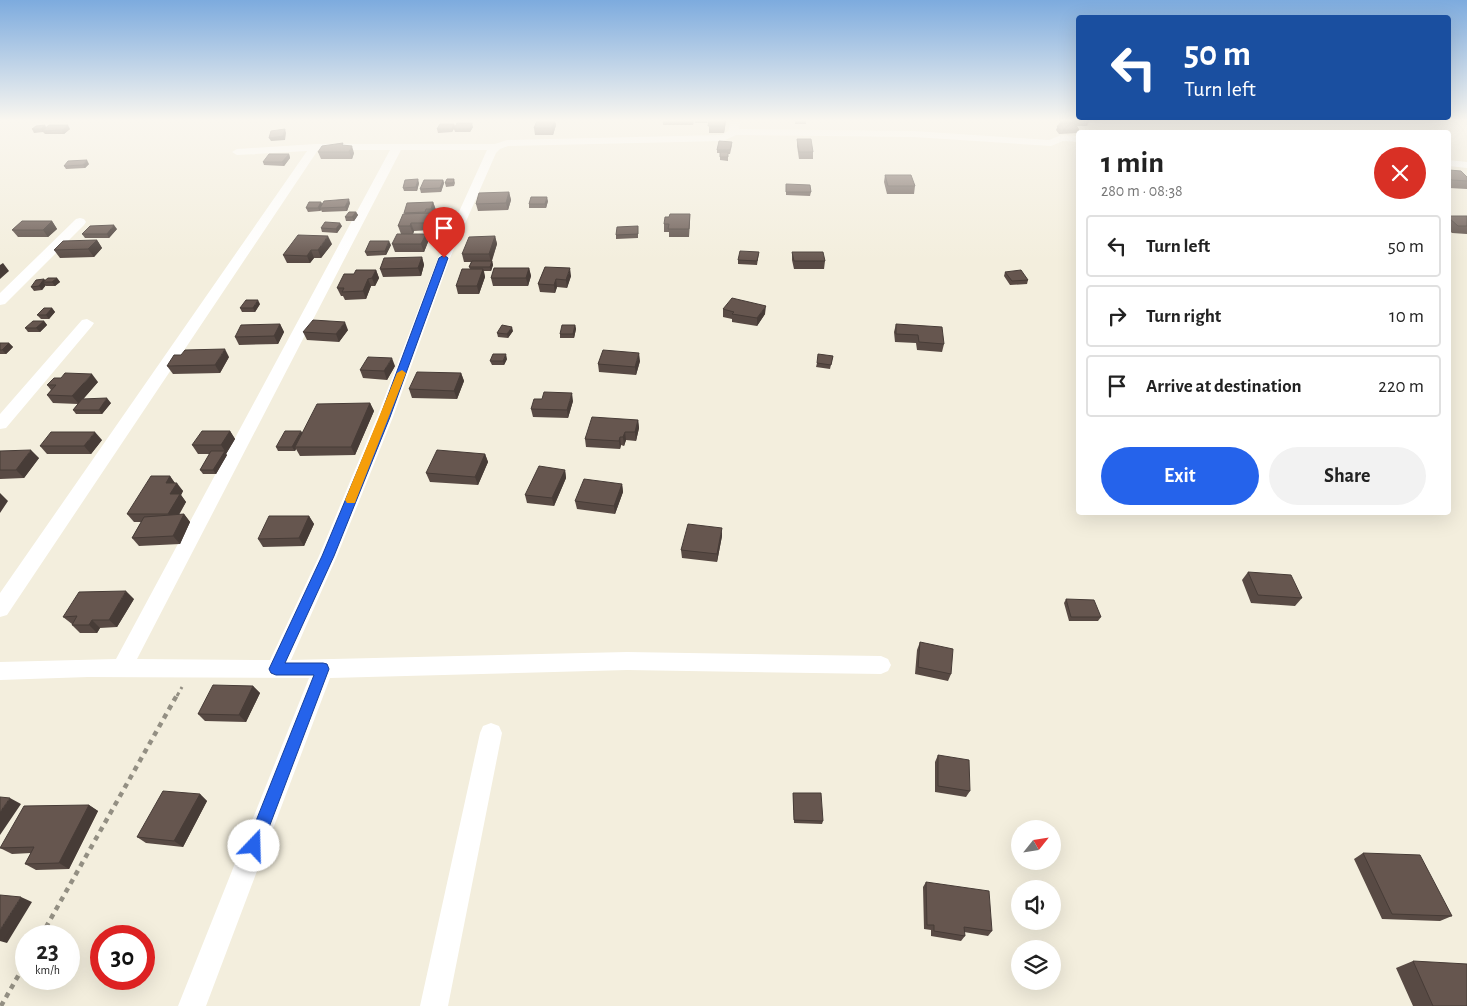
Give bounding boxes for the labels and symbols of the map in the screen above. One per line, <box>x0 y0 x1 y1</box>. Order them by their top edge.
pin <box>423 207 465 258</box>
position arrow <box>227 819 279 871</box>
north arrow <box>1011 820 1061 870</box>
speed limit sign: 30 <box>90 925 155 990</box>

